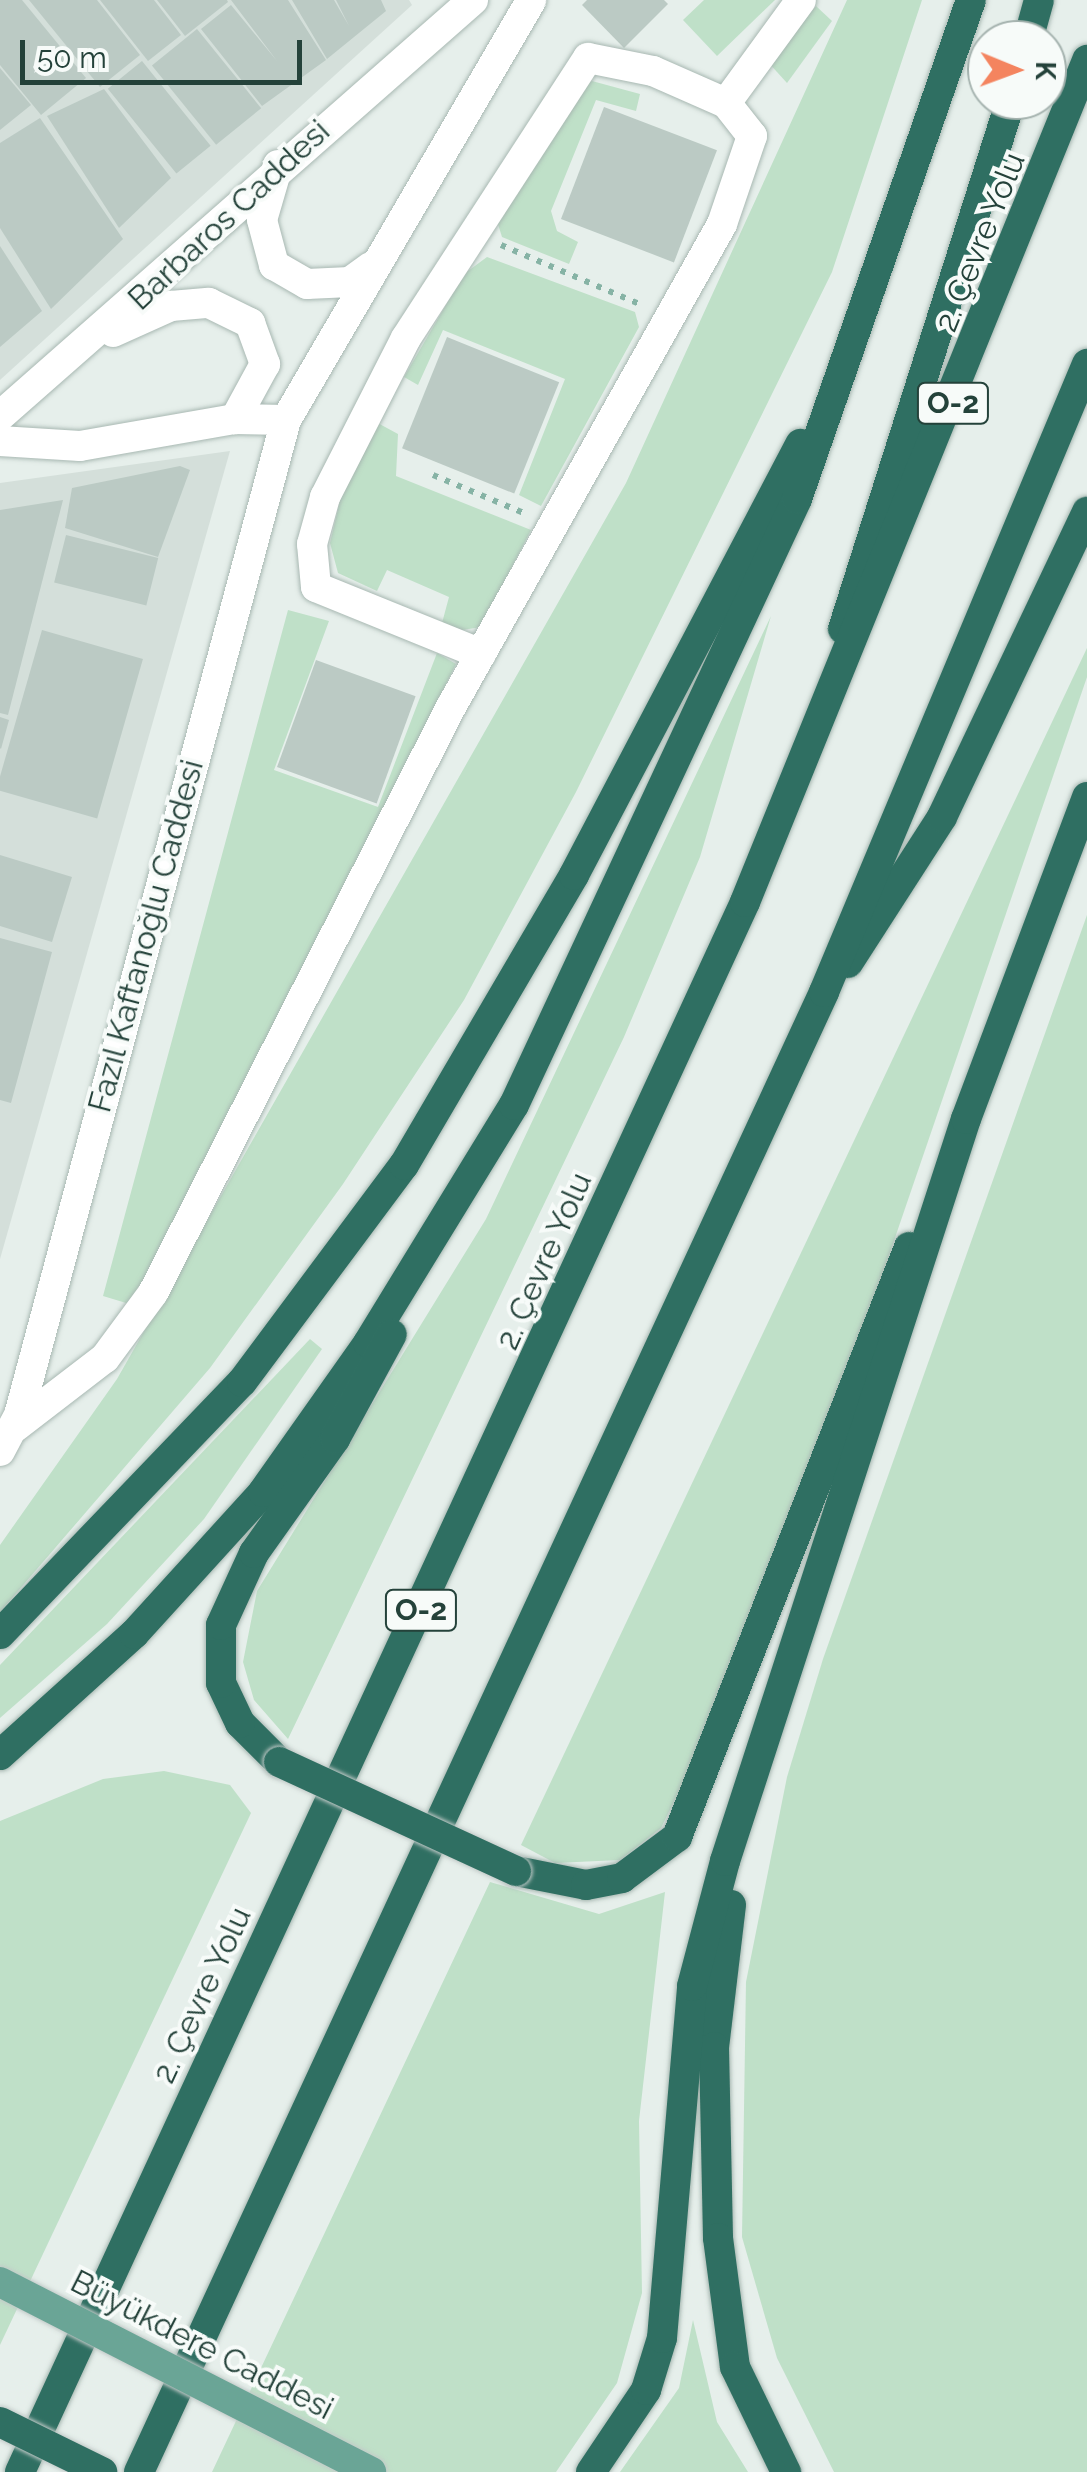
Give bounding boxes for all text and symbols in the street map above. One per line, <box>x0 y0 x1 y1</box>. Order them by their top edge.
scale bar <box>25 20 308 82</box>
north arrow <box>967 20 1067 120</box>
text: 50 m <box>37 40 107 75</box>
text: K <box>1029 61 1062 80</box>
street label: Barbaros Caddesi <box>120 112 338 318</box>
street label: 2. Çevre Yolu <box>927 146 1033 338</box>
road number: O-2 <box>916 378 990 428</box>
street label: Fazıl Kaftanoğlu Caddesi <box>80 755 212 1117</box>
street label: 2. Çevre Yolu <box>488 1166 600 1356</box>
road number: O-2 <box>384 1585 458 1635</box>
street label: 2. Çevre Yolu <box>144 1901 260 2089</box>
street label: Büyükdere Caddesi <box>64 2262 340 2428</box>

